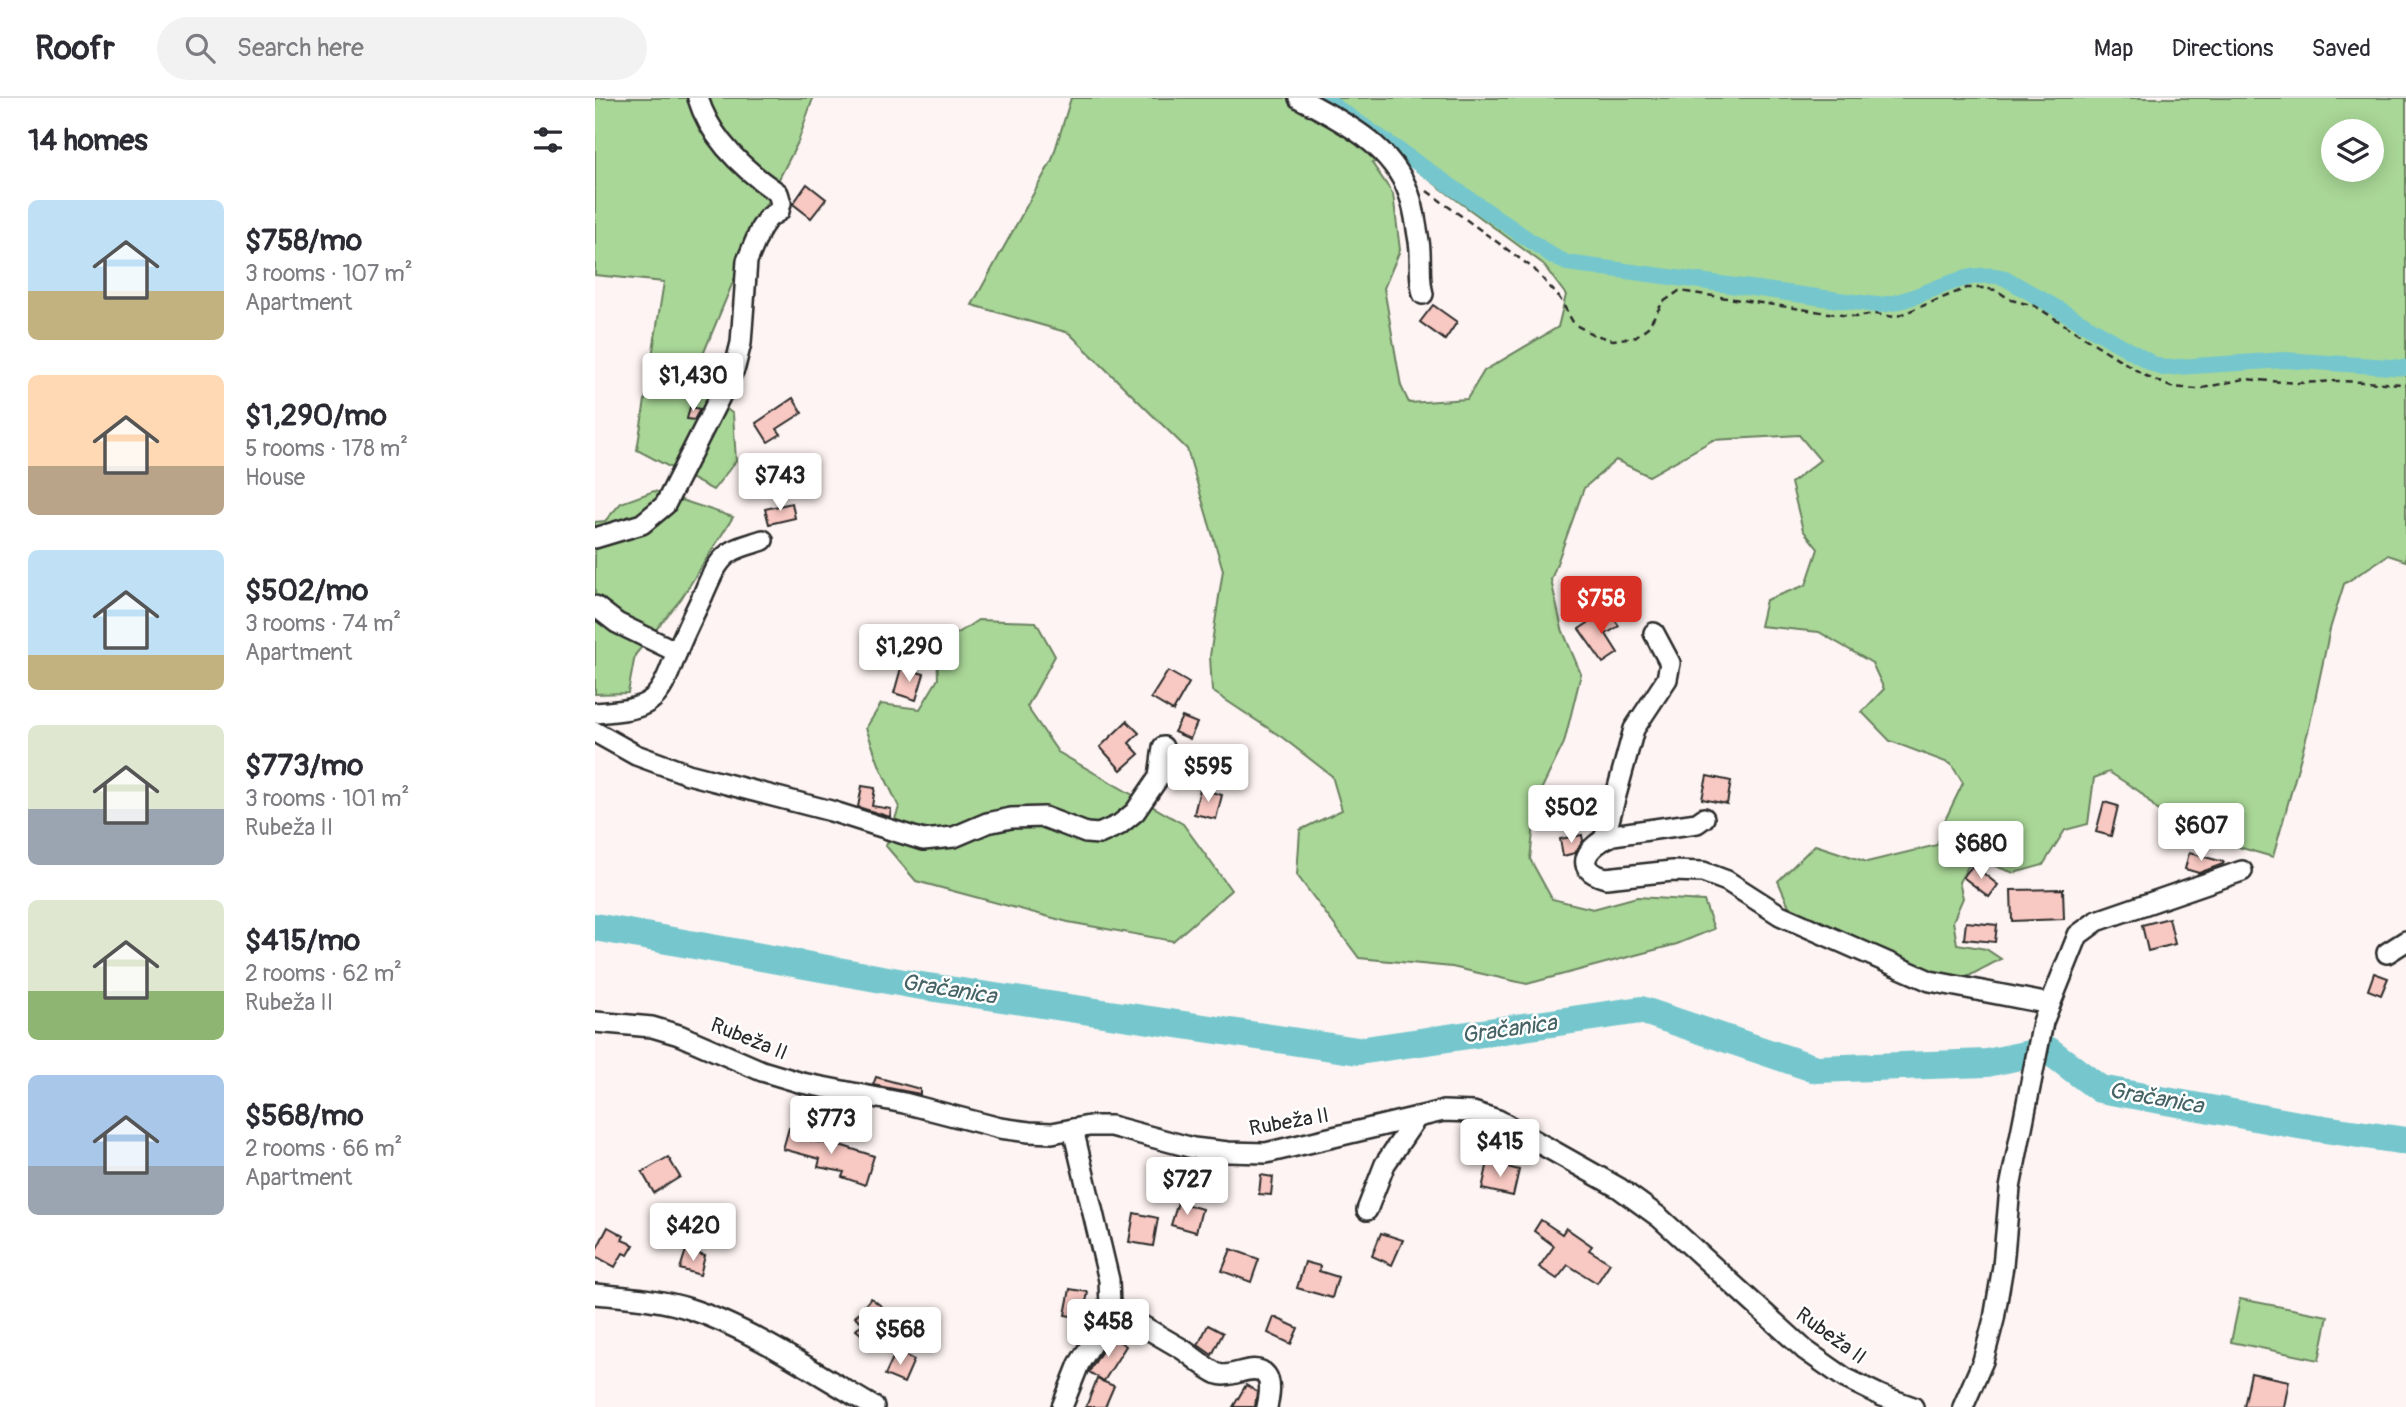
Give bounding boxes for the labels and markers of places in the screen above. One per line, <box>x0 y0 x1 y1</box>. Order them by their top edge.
pin: $1,430 <box>636 354 750 413</box>
pin: $743 <box>739 454 821 513</box>
pin: $758 <box>1560 576 1642 636</box>
pin: $1,290 <box>852 624 966 684</box>
pin: $595 <box>1167 744 1249 804</box>
pin: $502 <box>1530 786 1612 845</box>
pin: $607 <box>2160 804 2242 863</box>
pin: $680 <box>1940 822 2022 881</box>
pin: $773 <box>790 1096 872 1156</box>
pin: $415 <box>1459 1119 1541 1179</box>
pin: $727 <box>1146 1158 1228 1217</box>
pin: $420 <box>652 1204 734 1263</box>
pin: $458 <box>1067 1300 1149 1359</box>
pin: $568 <box>859 1308 941 1367</box>

